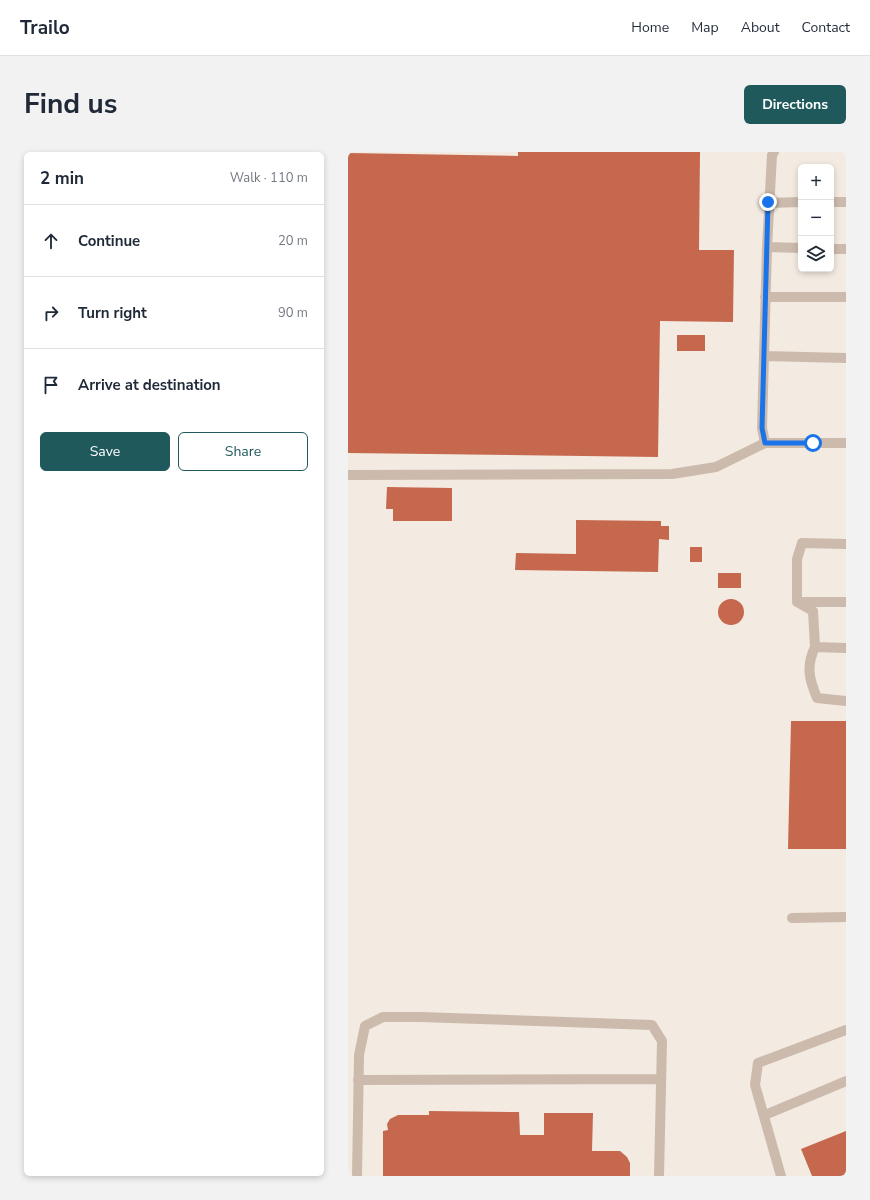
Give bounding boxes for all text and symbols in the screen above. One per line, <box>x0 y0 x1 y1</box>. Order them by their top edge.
text: Trailo <box>20 15 70 41</box>
text: Home <box>631 18 669 37</box>
text: Map <box>691 18 719 37</box>
text: About <box>741 18 780 37</box>
text: Contact <box>802 18 850 37</box>
text: Find us <box>24 85 118 123</box>
button: Directions <box>744 85 846 124</box>
map controls <box>798 164 834 272</box>
button: + <box>798 164 834 200</box>
text: 2 min <box>40 167 84 190</box>
text: Walk · 110 m <box>230 169 308 187</box>
route end <box>759 193 777 211</box>
button: − <box>798 200 834 236</box>
icon: ahead <box>40 230 62 252</box>
text: Continue <box>78 231 140 251</box>
text: 20 m <box>278 232 308 250</box>
button: layers <box>798 236 834 272</box>
icon: right <box>40 302 62 324</box>
text: Turn right <box>78 303 147 323</box>
text: 90 m <box>278 304 308 322</box>
icon: arrive <box>40 374 62 396</box>
text: Arrive at destination <box>78 375 221 395</box>
button: Save <box>40 432 170 471</box>
button: Share <box>178 432 308 471</box>
route start <box>804 434 822 452</box>

